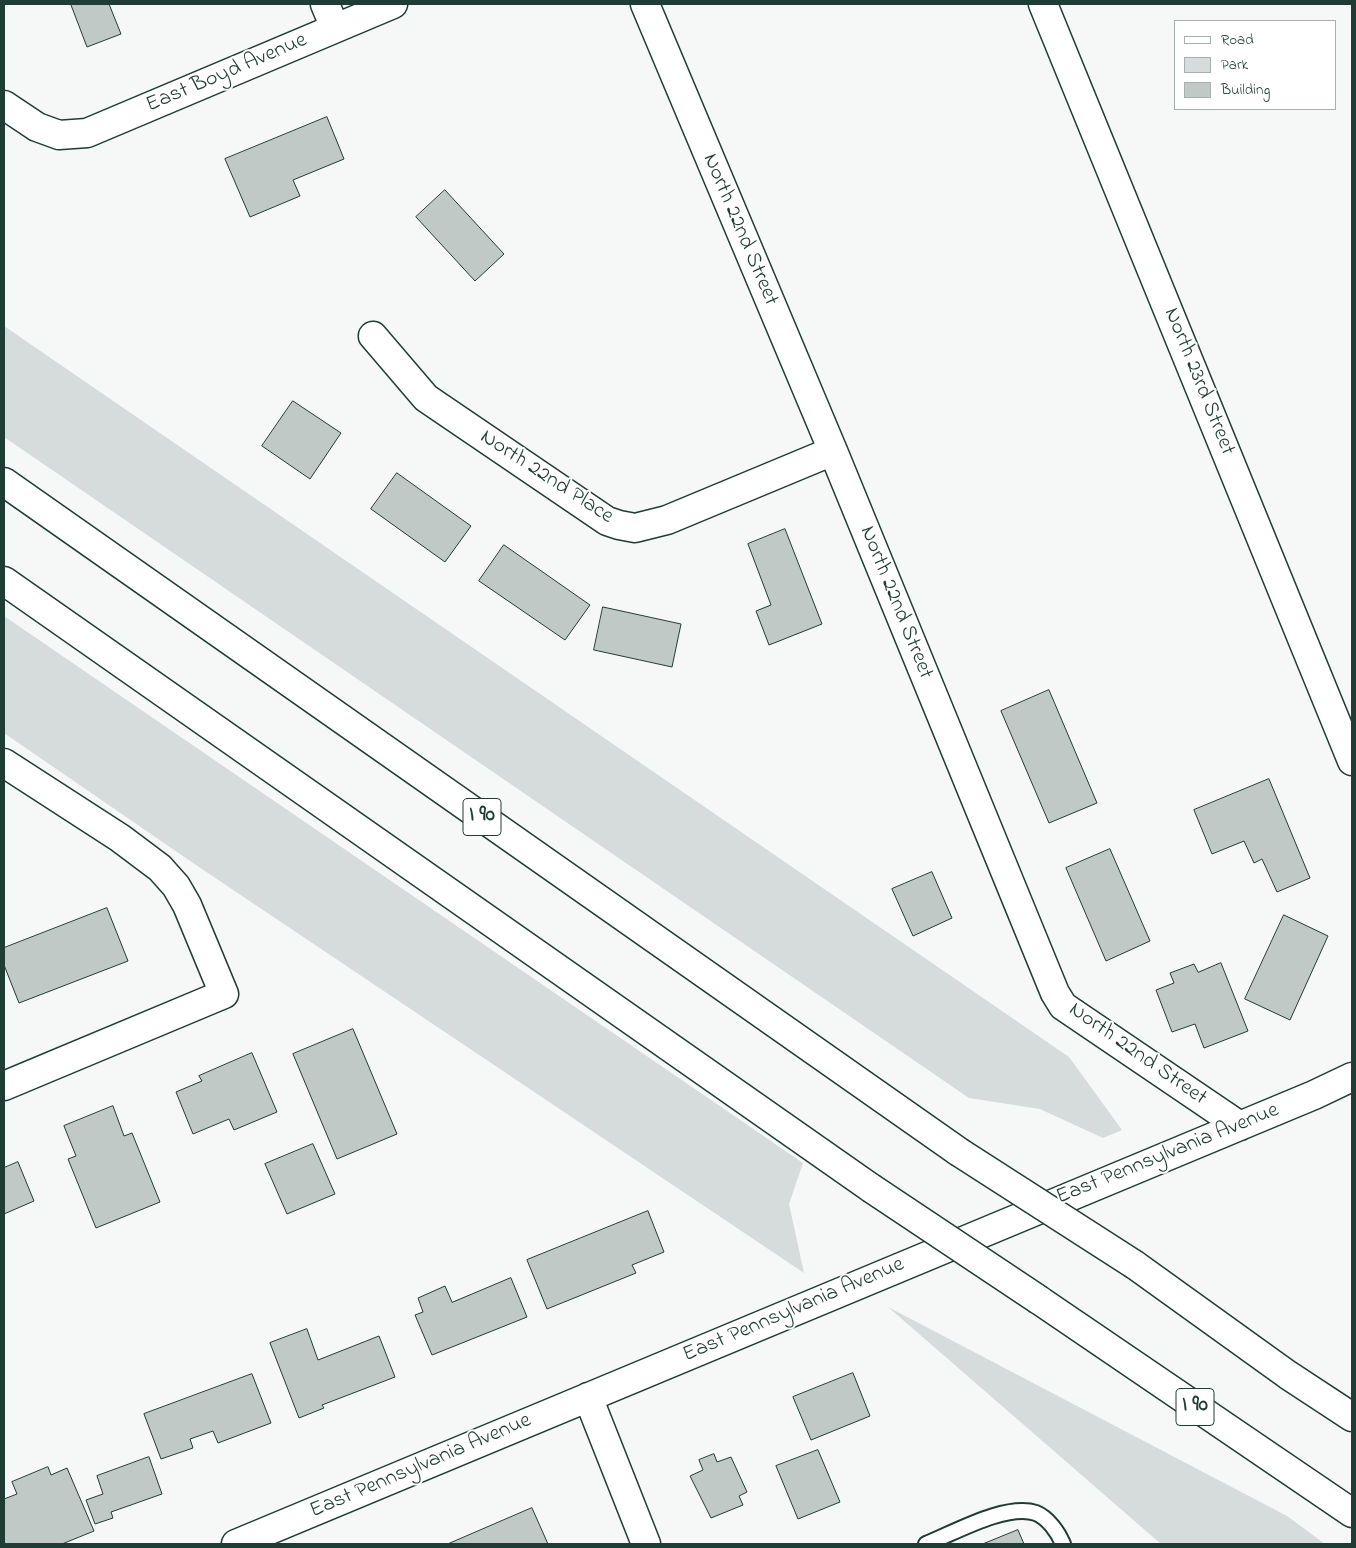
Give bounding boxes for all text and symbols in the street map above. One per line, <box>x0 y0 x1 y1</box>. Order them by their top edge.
legend <box>1174 20 1336 110</box>
street label: East Boyd Avenue <box>143 28 311 120</box>
text: Road <box>1221 29 1254 51</box>
text: Park <box>1221 54 1248 76</box>
text: Building <box>1221 79 1270 101</box>
street label: North 22nd Street <box>695 150 783 310</box>
street label: North 23rd Street <box>1156 304 1240 460</box>
street label: North 22nd Place <box>474 425 618 531</box>
street label: North 22nd Street <box>852 523 938 683</box>
road number: I 90 <box>463 799 501 836</box>
street label: North 22nd Street <box>1063 998 1211 1112</box>
street label: East Pennsylvania Avenue <box>1053 1098 1283 1212</box>
street label: East Pennsylvania Avenue <box>679 1252 909 1370</box>
road number: I 90 <box>1176 1388 1214 1425</box>
street label: East Pennsylvania Avenue <box>306 1408 536 1526</box>

